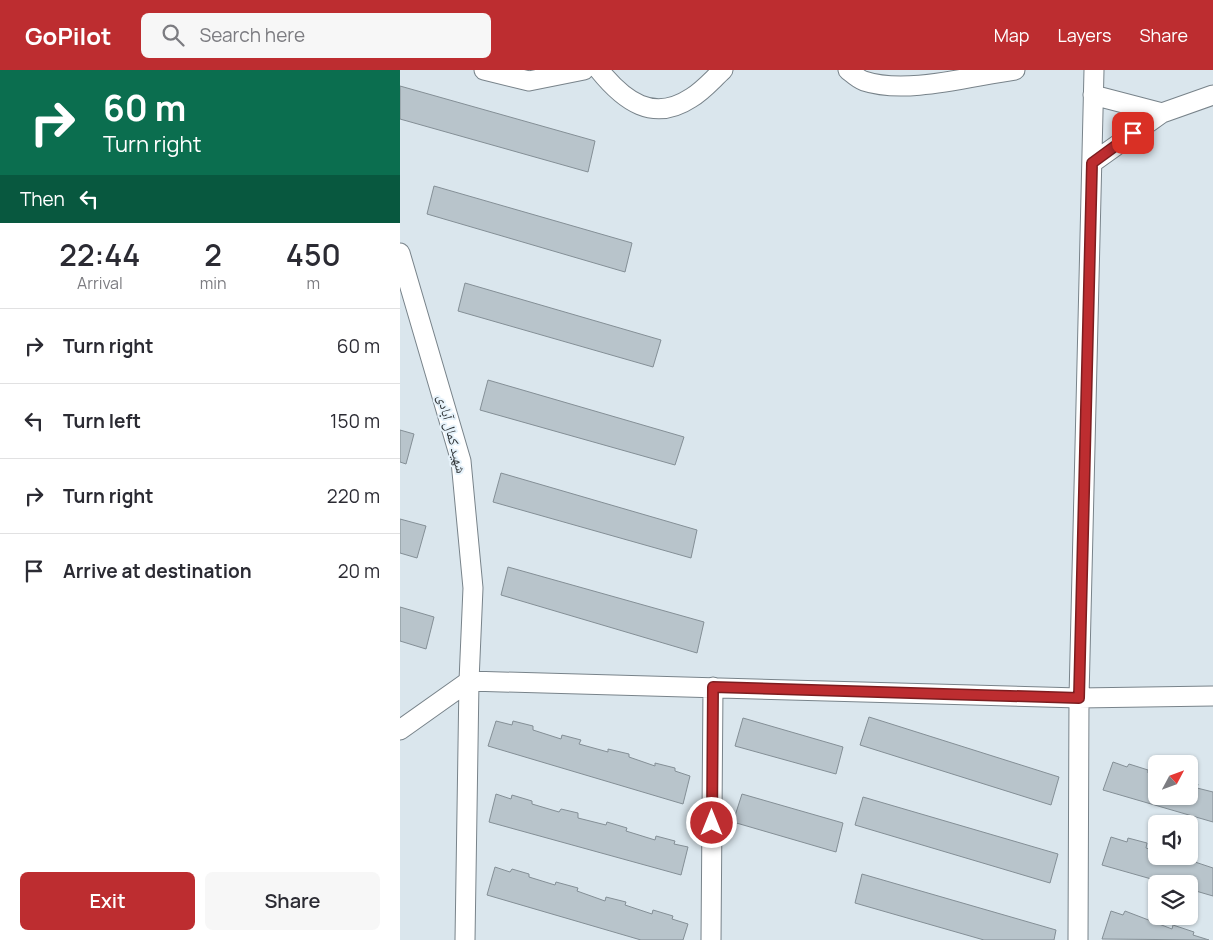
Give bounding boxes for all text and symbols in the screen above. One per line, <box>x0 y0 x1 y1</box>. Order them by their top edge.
search box <box>141 13 491 58</box>
text: GoPilot <box>25 19 111 52</box>
icon: search <box>159 21 187 49</box>
text: Search here <box>199 22 305 48</box>
text: Map <box>994 23 1029 47</box>
text: Layers <box>1057 23 1111 47</box>
text: Share <box>1139 23 1188 47</box>
text: 60 m <box>103 84 186 132</box>
icon: right <box>20 90 85 155</box>
pin <box>1112 112 1154 154</box>
icon: arrive <box>1119 119 1147 147</box>
text: Turn right <box>103 129 201 159</box>
icon: left <box>75 185 103 213</box>
text: Then <box>20 186 65 212</box>
text: 22:44 <box>59 234 140 275</box>
text: 2 <box>204 234 222 275</box>
text: 450 <box>286 234 341 275</box>
text: Arrival <box>77 272 123 294</box>
text: min <box>200 272 227 294</box>
text: m <box>306 272 320 294</box>
icon: right <box>20 332 48 360</box>
text: Turn right <box>63 333 153 359</box>
text: 60 m <box>337 333 380 359</box>
street label: شهید کمال آبادی <box>434 393 471 475</box>
icon: left <box>20 407 48 435</box>
text: Turn left <box>63 408 141 434</box>
text: 150 m <box>330 408 380 434</box>
icon: right <box>20 482 48 510</box>
text: Turn right <box>63 483 153 509</box>
text: 220 m <box>327 483 380 509</box>
icon: arrive <box>20 557 48 585</box>
text: Arrive at destination <box>63 558 252 584</box>
text: 20 m <box>338 558 380 584</box>
north arrow <box>1148 755 1198 805</box>
map controls <box>1148 755 1198 925</box>
position arrow <box>685 796 737 848</box>
button: sound <box>1148 815 1198 865</box>
button: Exit <box>20 872 195 930</box>
button: Share <box>205 872 380 930</box>
button: layers <box>1148 875 1198 925</box>

